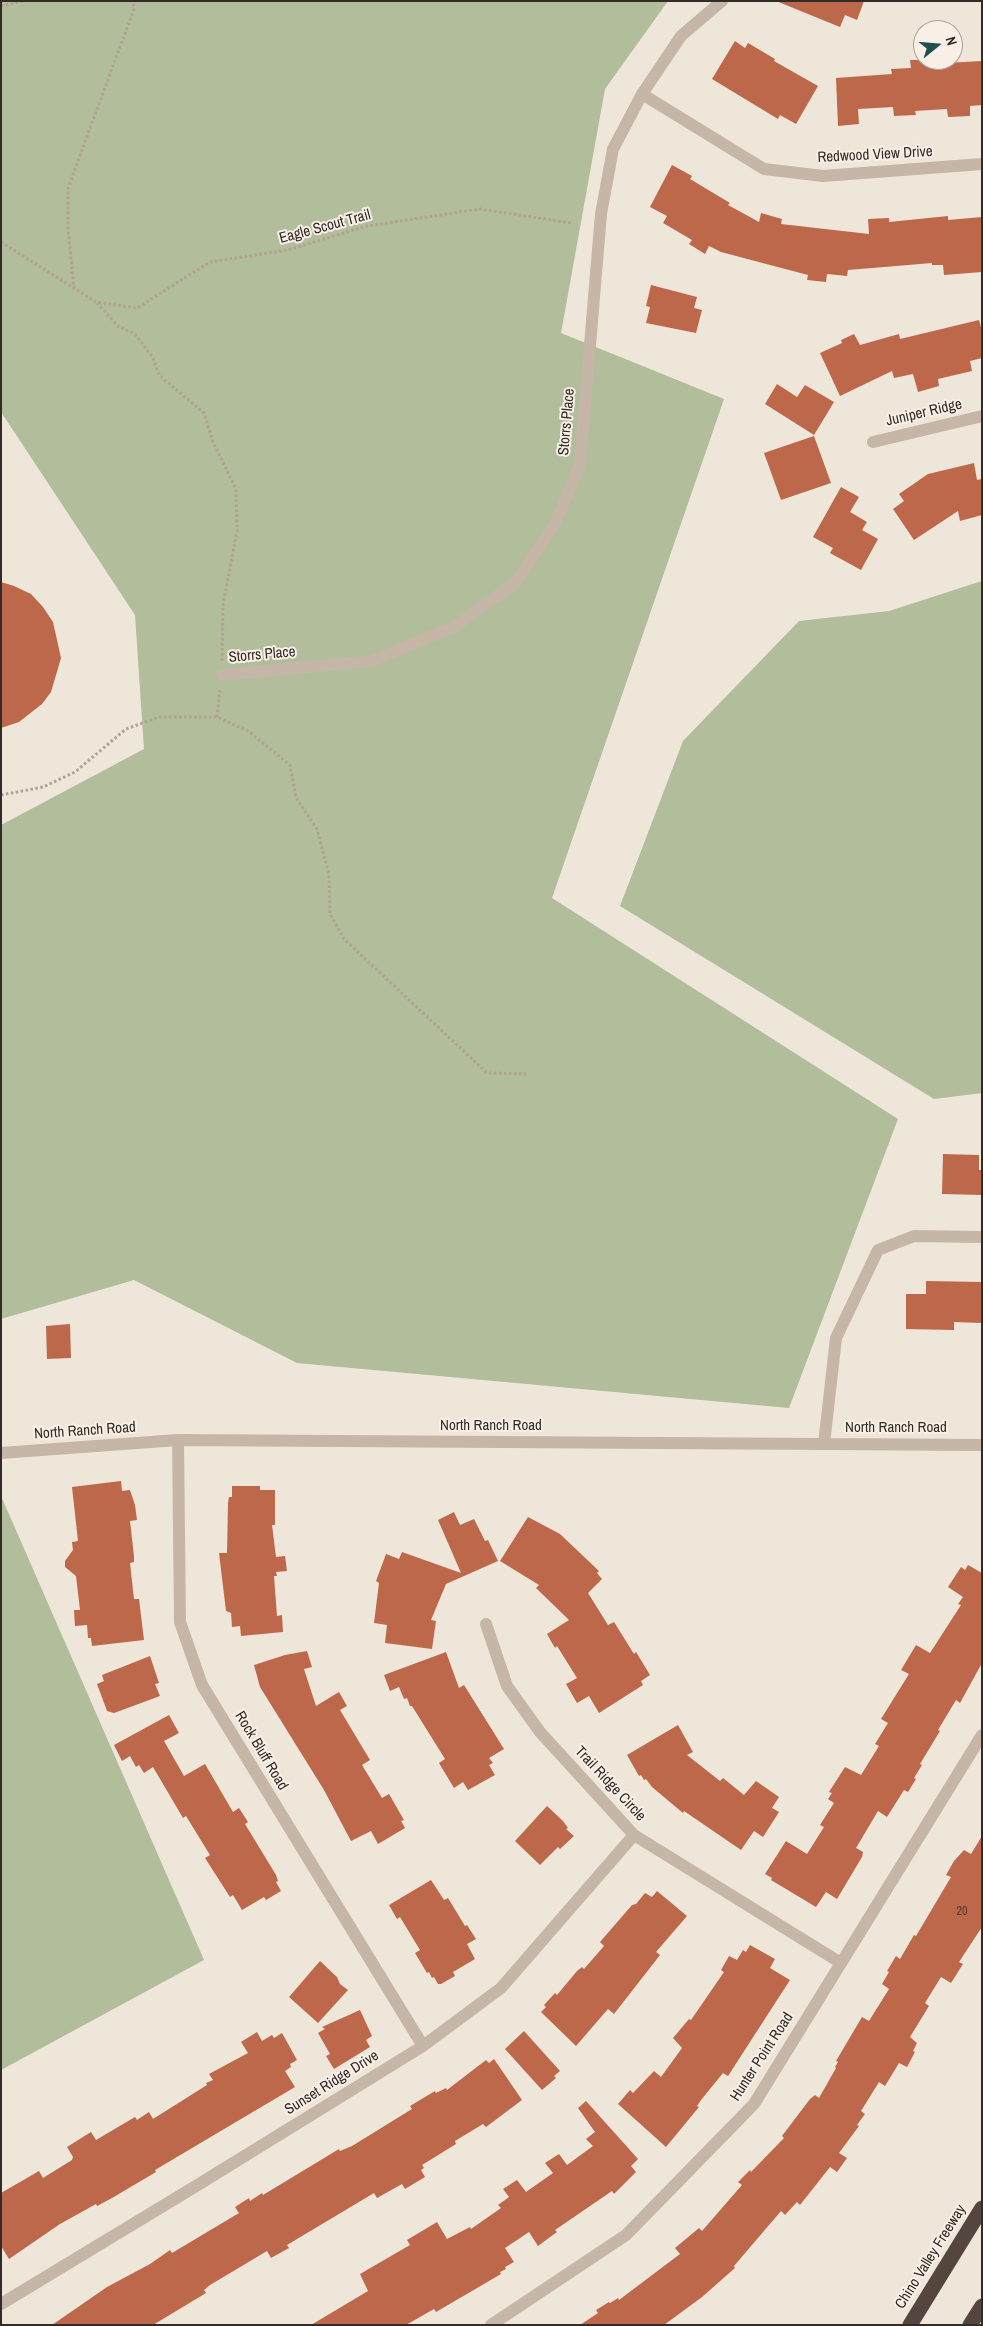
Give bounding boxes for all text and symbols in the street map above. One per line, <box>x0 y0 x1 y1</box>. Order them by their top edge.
north arrow <box>913 20 963 70</box>
text: N <box>942 34 961 47</box>
street label: Redwood View Drive <box>817 143 933 167</box>
street label: Eagle Scout Trail <box>277 206 373 248</box>
street label: Storrs Place <box>555 388 579 456</box>
street label: Juniper Ridge <box>884 396 964 430</box>
street label: Storrs Place <box>228 643 296 667</box>
street label: North Ranch Road <box>440 1417 542 1435</box>
street label: North Ranch Road <box>34 1418 136 1444</box>
street label: North Ranch Road <box>845 1419 947 1437</box>
street label: Rock Bluff Road <box>230 1708 292 1794</box>
street label: Trail Ridge Circle <box>571 1743 649 1825</box>
house number: 20 <box>957 1905 967 1919</box>
street label: Hunter Point Road <box>727 2009 797 2105</box>
street label: Sunset Ridge Drive <box>282 2047 382 2119</box>
street label: Chino Valley Freeway <box>892 2202 970 2312</box>

